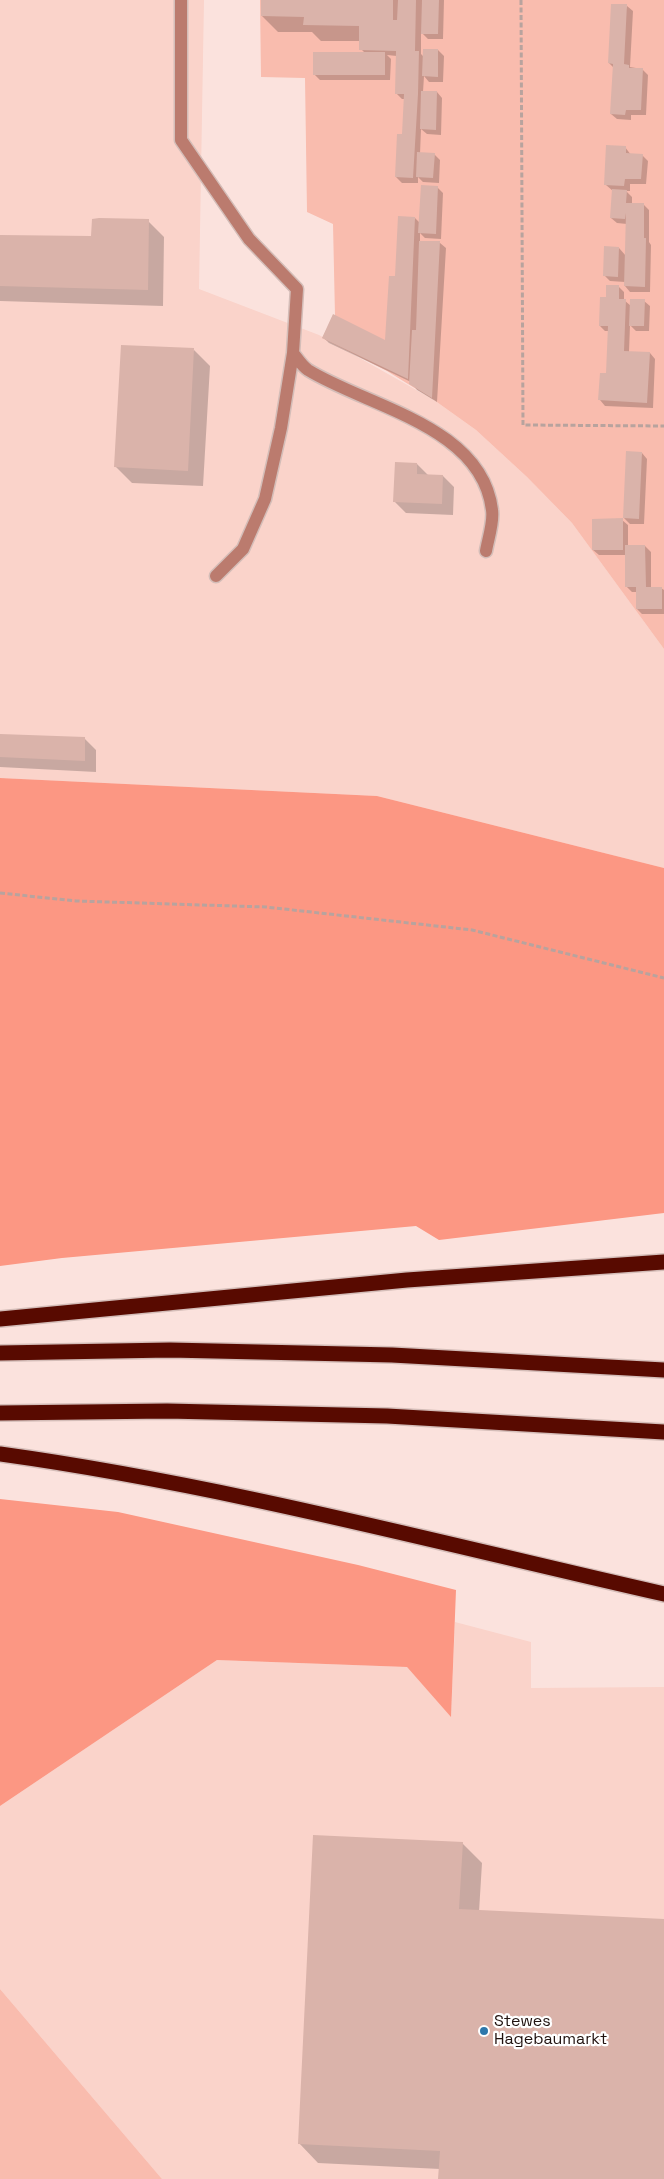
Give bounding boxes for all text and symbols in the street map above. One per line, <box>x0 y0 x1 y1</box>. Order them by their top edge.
place label: Stewes Hagebaumarkt <box>494 2012 607 2050</box>
marker: Stewes Hagebaumarkt <box>478 2025 490 2037</box>

